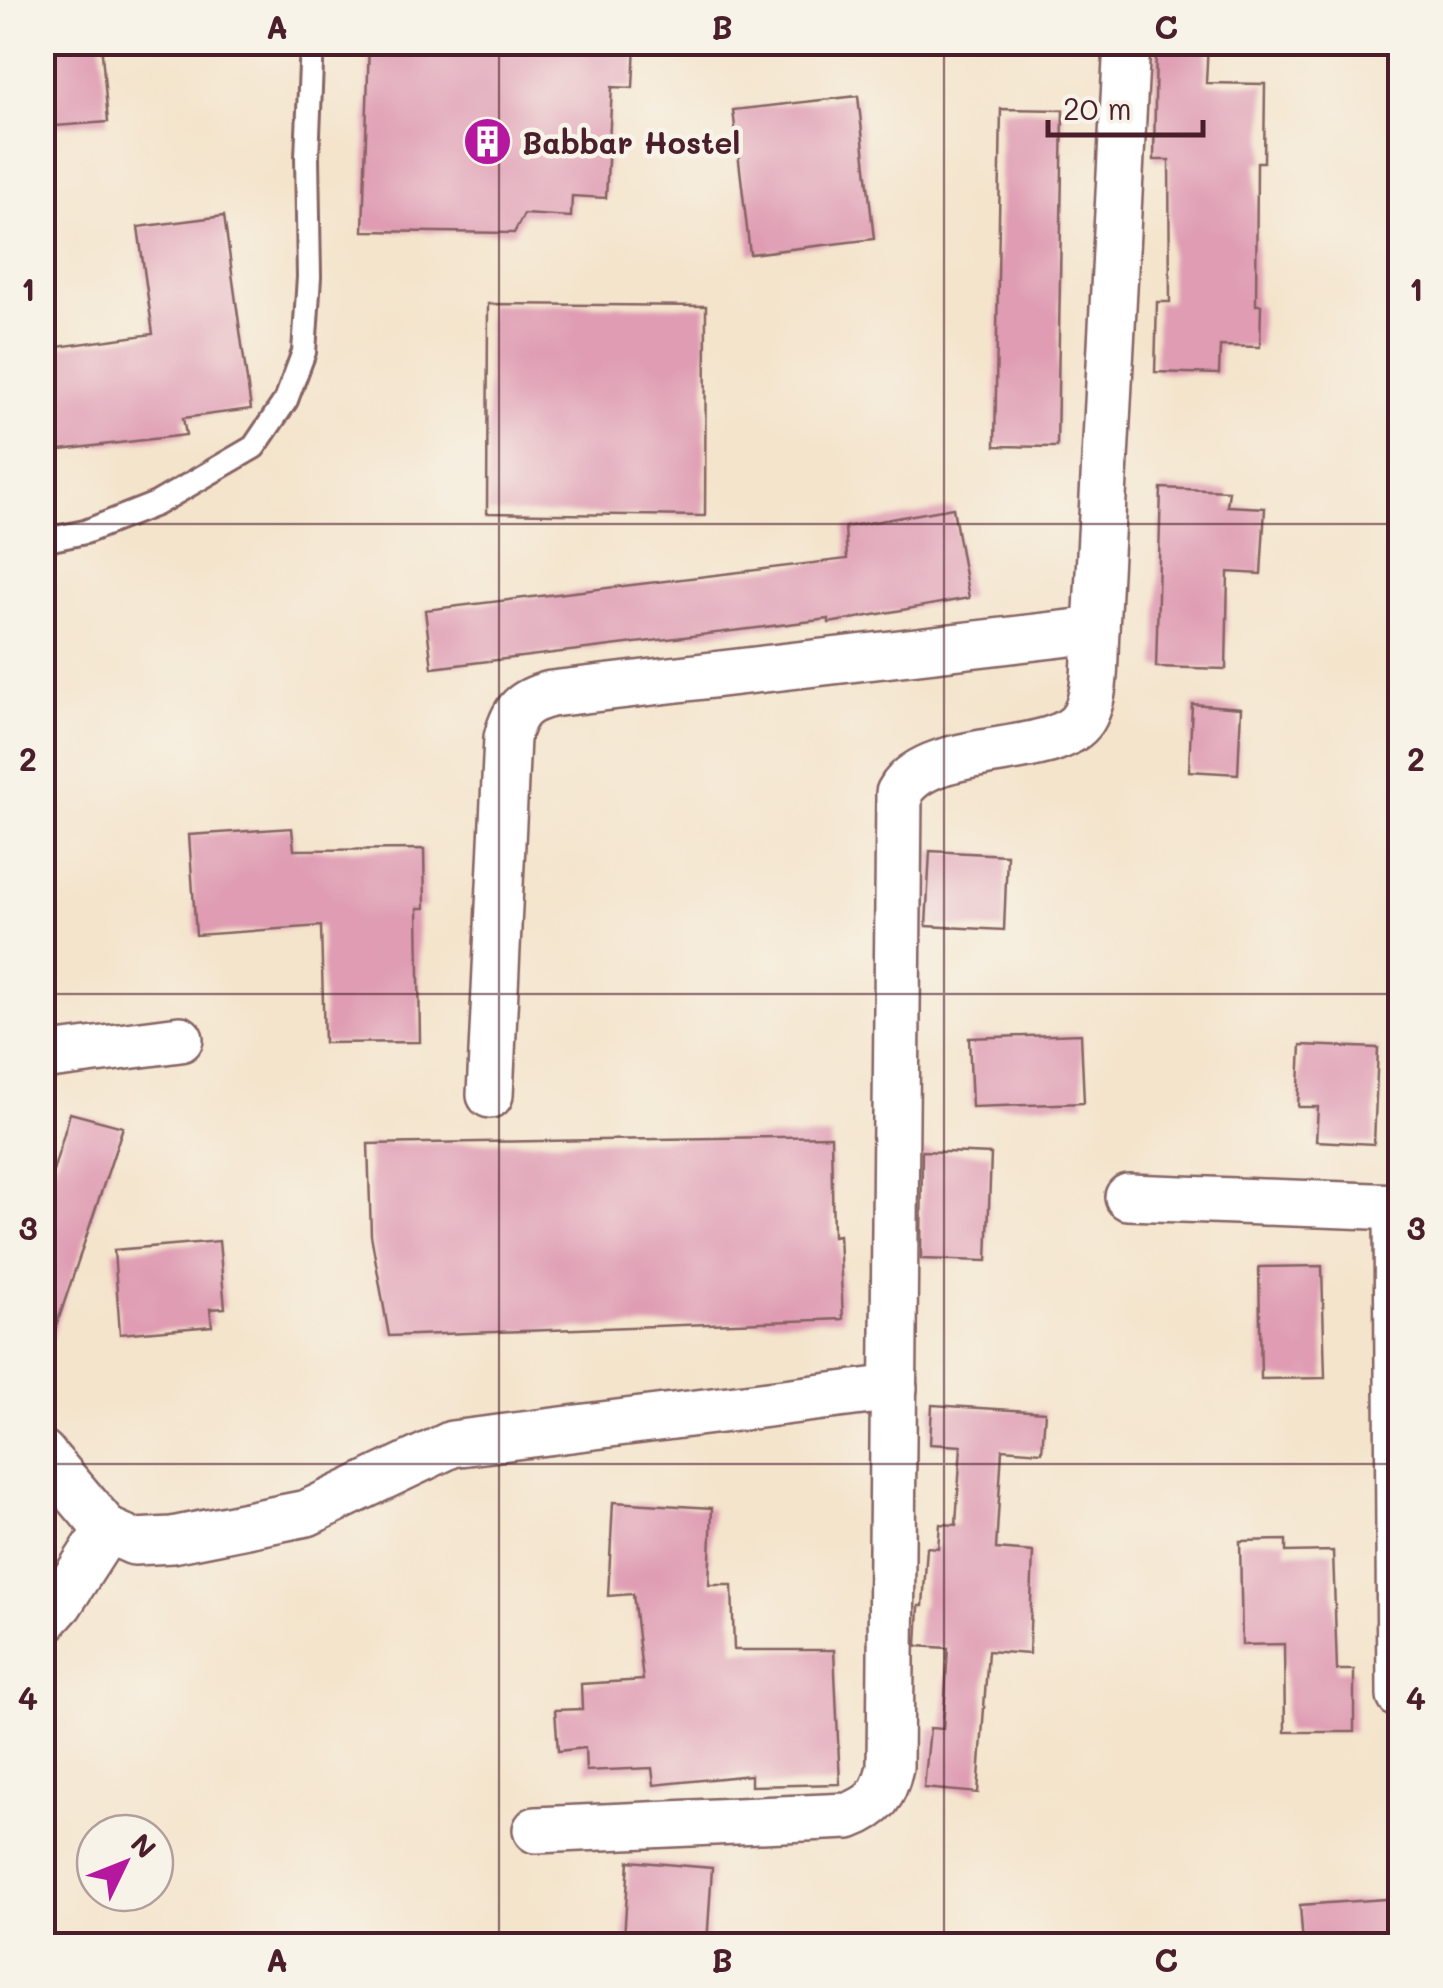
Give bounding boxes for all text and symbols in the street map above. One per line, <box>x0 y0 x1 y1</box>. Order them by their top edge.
text: A <box>266 5 288 47</box>
text: B <box>711 5 733 47</box>
text: C <box>1154 5 1178 47</box>
scale bar <box>1048 75 1203 137</box>
text: 20 m <box>1063 88 1132 128</box>
building icon: Babbar Hostel <box>461 116 513 168</box>
place label: Babbar Hostel <box>522 122 740 162</box>
text: 1 <box>21 267 35 309</box>
text: 1 <box>1409 267 1423 309</box>
text: 2 <box>19 737 37 779</box>
text: 2 <box>1407 737 1425 779</box>
text: 3 <box>18 1206 38 1248</box>
text: 3 <box>1406 1206 1426 1248</box>
text: 4 <box>18 1676 38 1718</box>
text: 4 <box>1406 1676 1426 1718</box>
north arrow <box>75 1813 175 1913</box>
text: N <box>124 1825 164 1865</box>
text: A <box>266 1938 288 1980</box>
text: B <box>711 1938 733 1980</box>
text: C <box>1154 1938 1178 1980</box>

